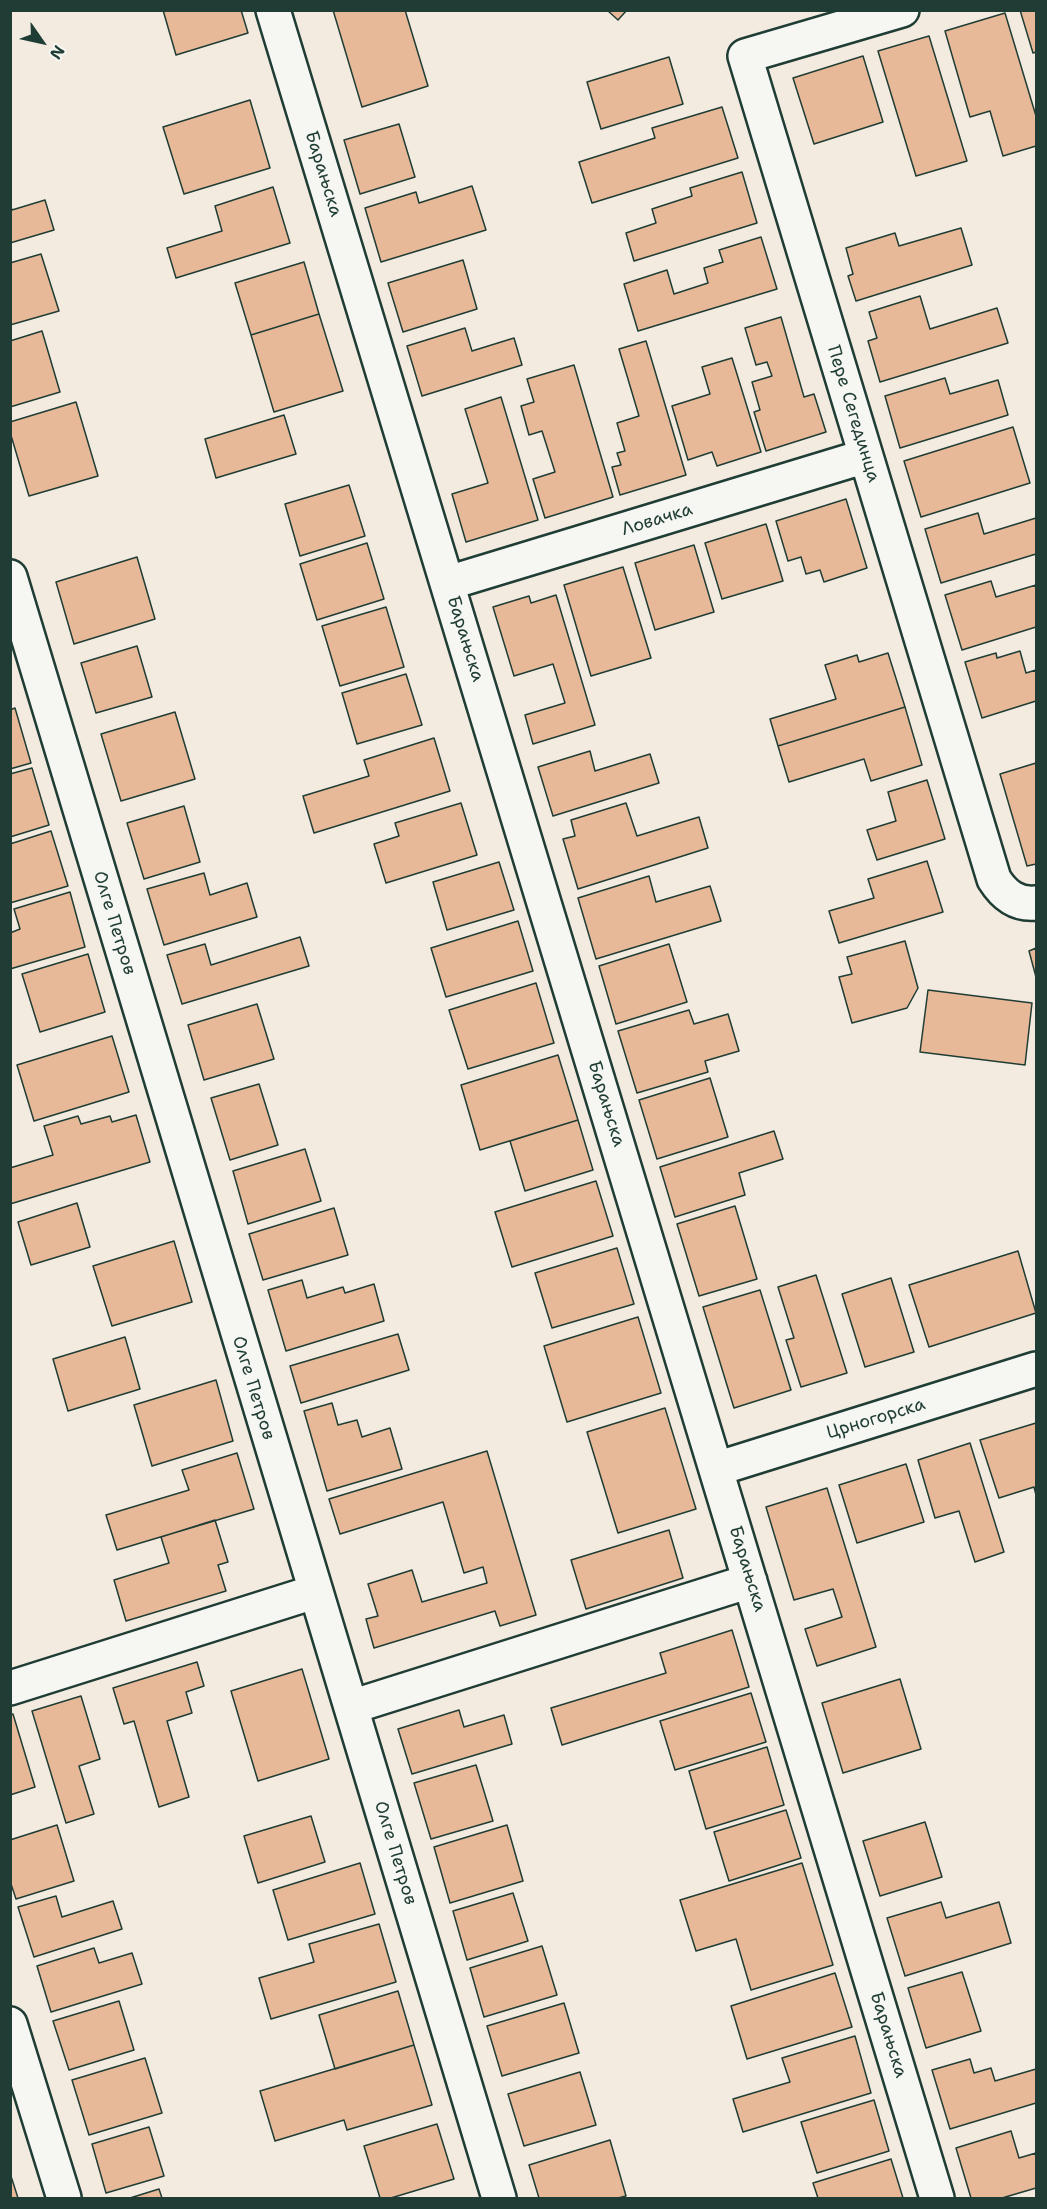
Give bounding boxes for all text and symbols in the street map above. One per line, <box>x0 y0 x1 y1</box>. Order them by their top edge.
north arrow <box>12 12 72 72</box>
text: N <box>45 41 70 63</box>
street label: Барањска <box>300 128 346 220</box>
street label: Пере Сегединца <box>822 343 884 485</box>
street label: Ловачка <box>619 499 695 541</box>
street label: Барањска <box>442 593 488 685</box>
street label: Олге Петров <box>88 869 140 977</box>
street label: Барањска <box>583 1058 629 1150</box>
street label: Олге Петров <box>227 1334 279 1442</box>
street label: Црногорска <box>824 1394 928 1444</box>
street label: Барањска <box>724 1523 770 1615</box>
street label: Олге Петров <box>369 1799 421 1907</box>
street label: Барањска <box>865 1989 911 2081</box>

